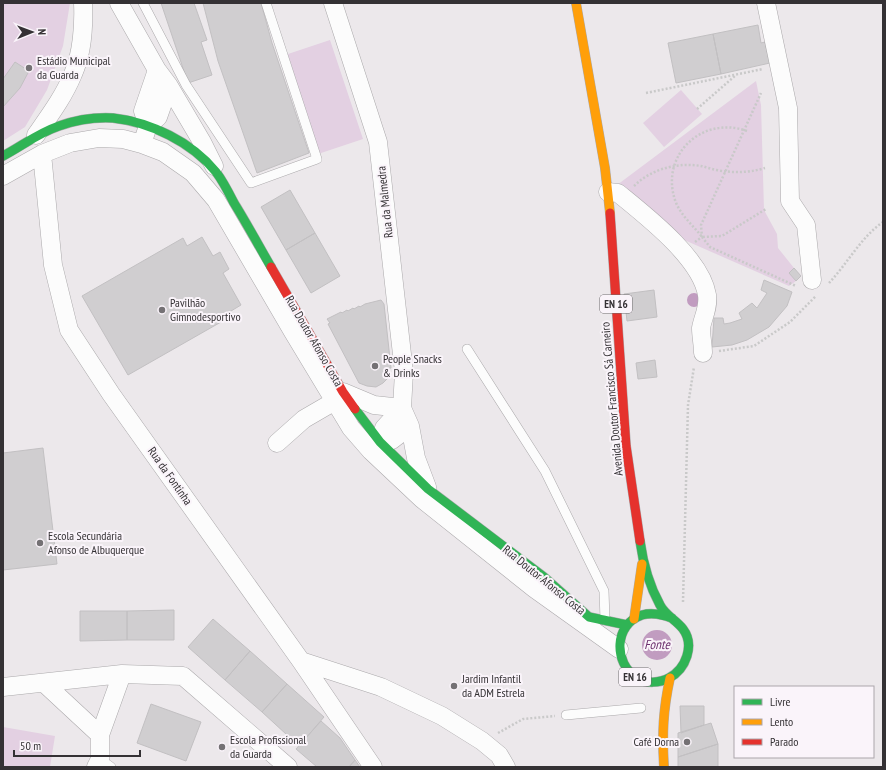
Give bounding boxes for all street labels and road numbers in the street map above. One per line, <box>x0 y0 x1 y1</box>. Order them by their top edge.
street label: Rua da Malmedra <box>373 165 396 239</box>
street label: Rua Doutor Afonso Costa <box>282 293 347 389</box>
road number: EN 16 <box>600 295 632 313</box>
street label: Avenida Doutor Francisco Sá Carneiro <box>597 321 626 477</box>
street label: Rua da Fontinha <box>145 444 196 508</box>
street label: Rua Doutor Afonso Costa <box>500 542 589 618</box>
road number: EN 16 <box>619 668 651 686</box>

